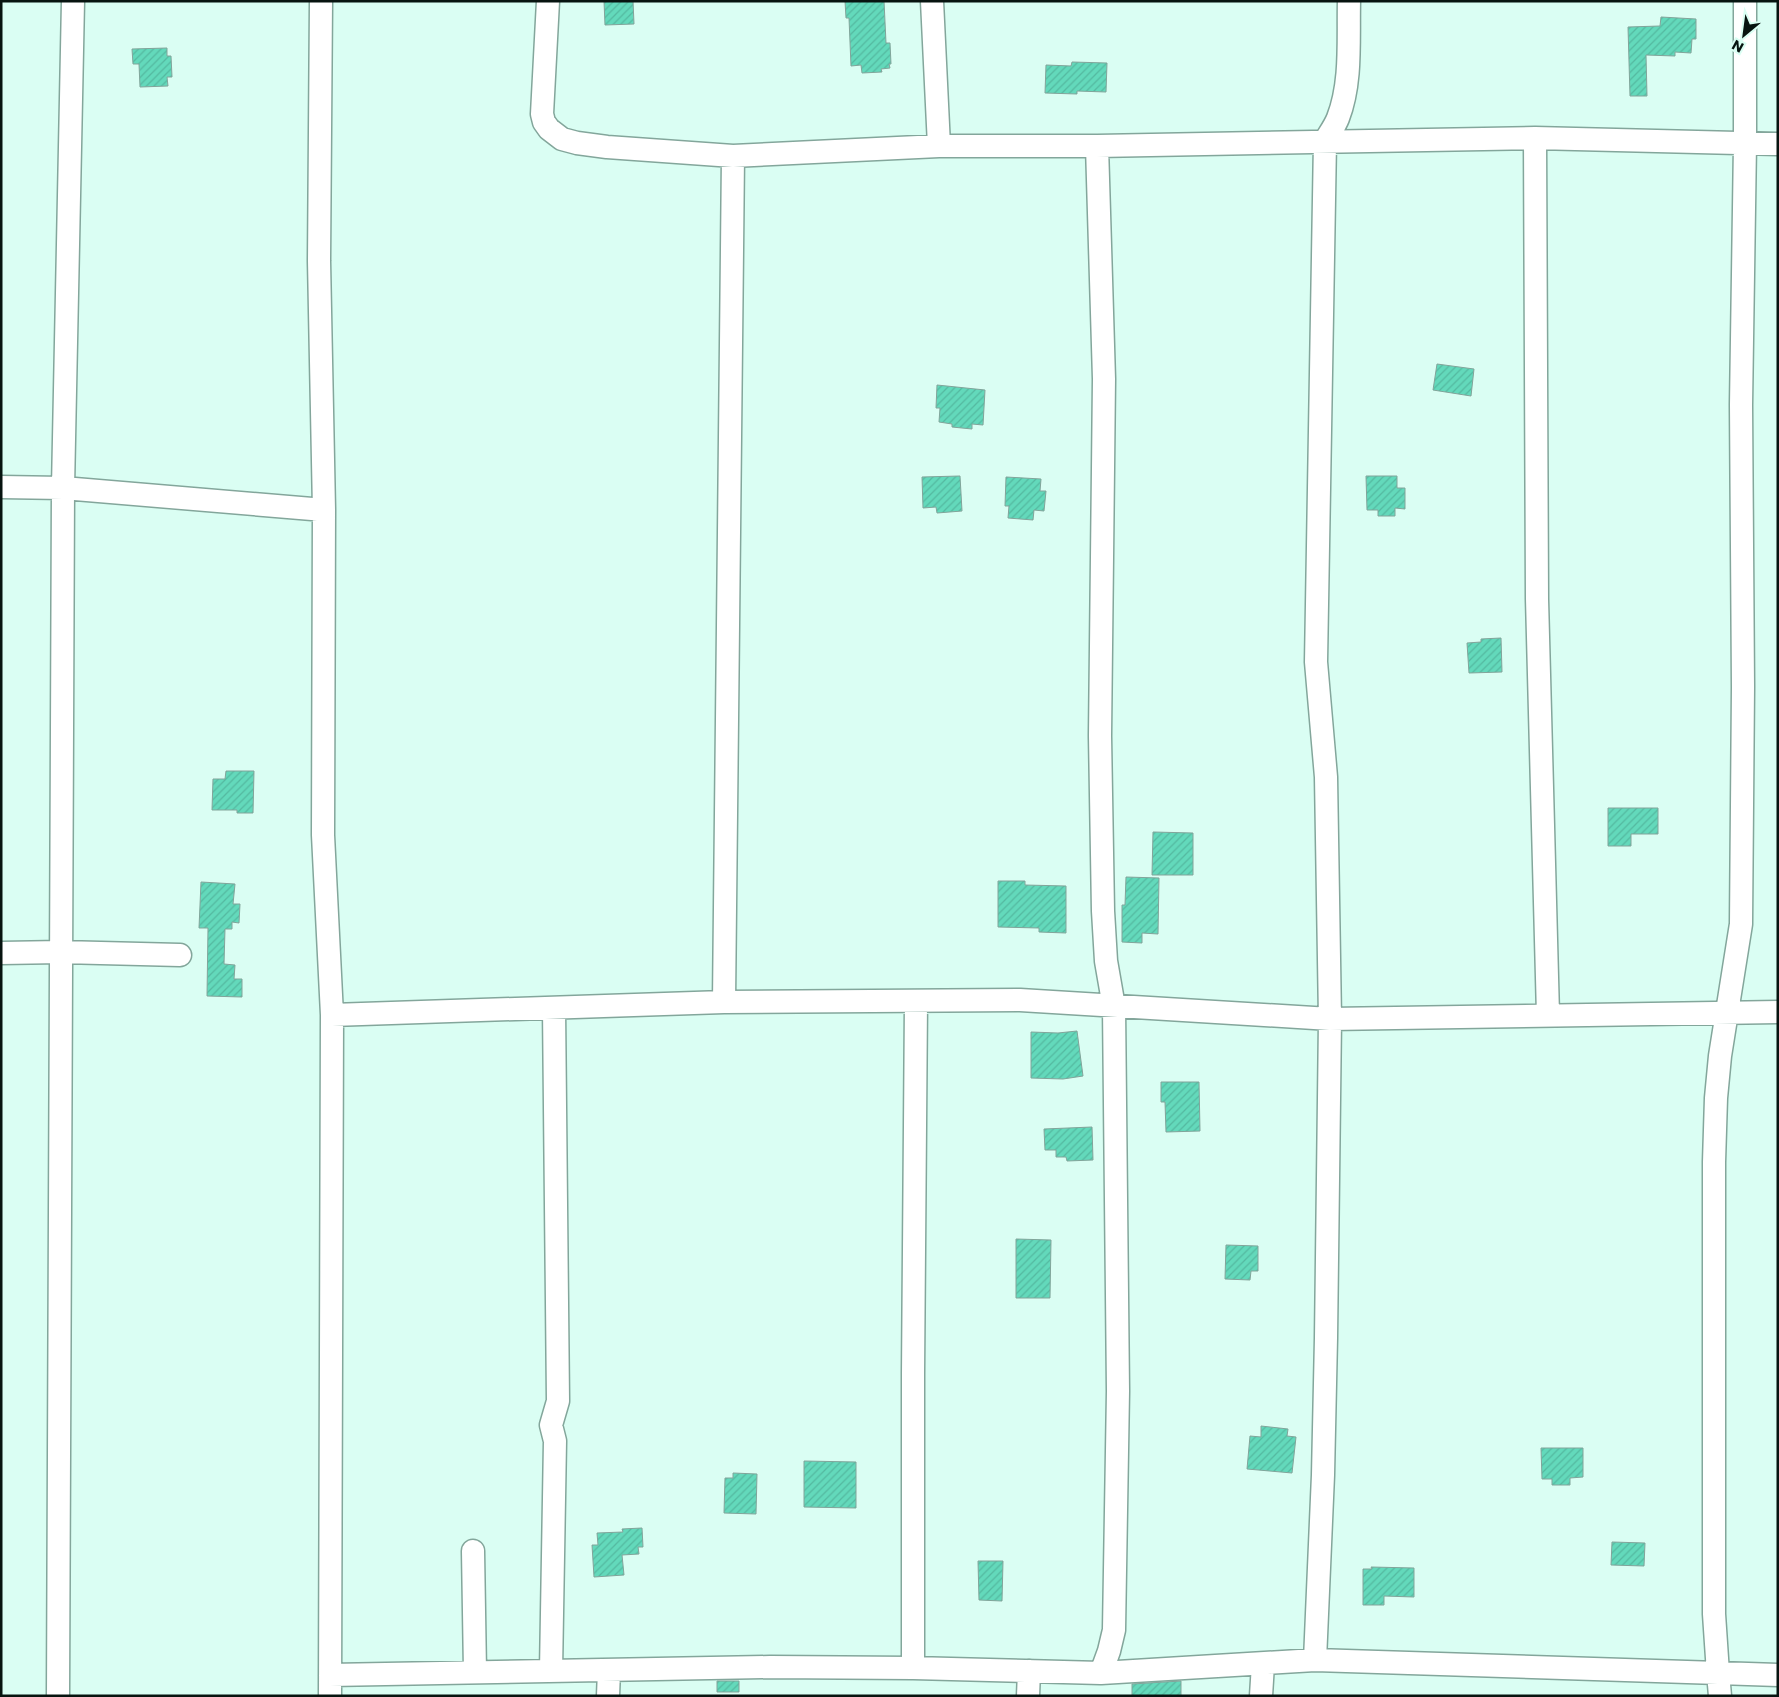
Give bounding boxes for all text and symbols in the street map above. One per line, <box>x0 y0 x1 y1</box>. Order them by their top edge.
north arrow <box>1719 10 1769 60</box>
text: N <box>1728 35 1747 58</box>

